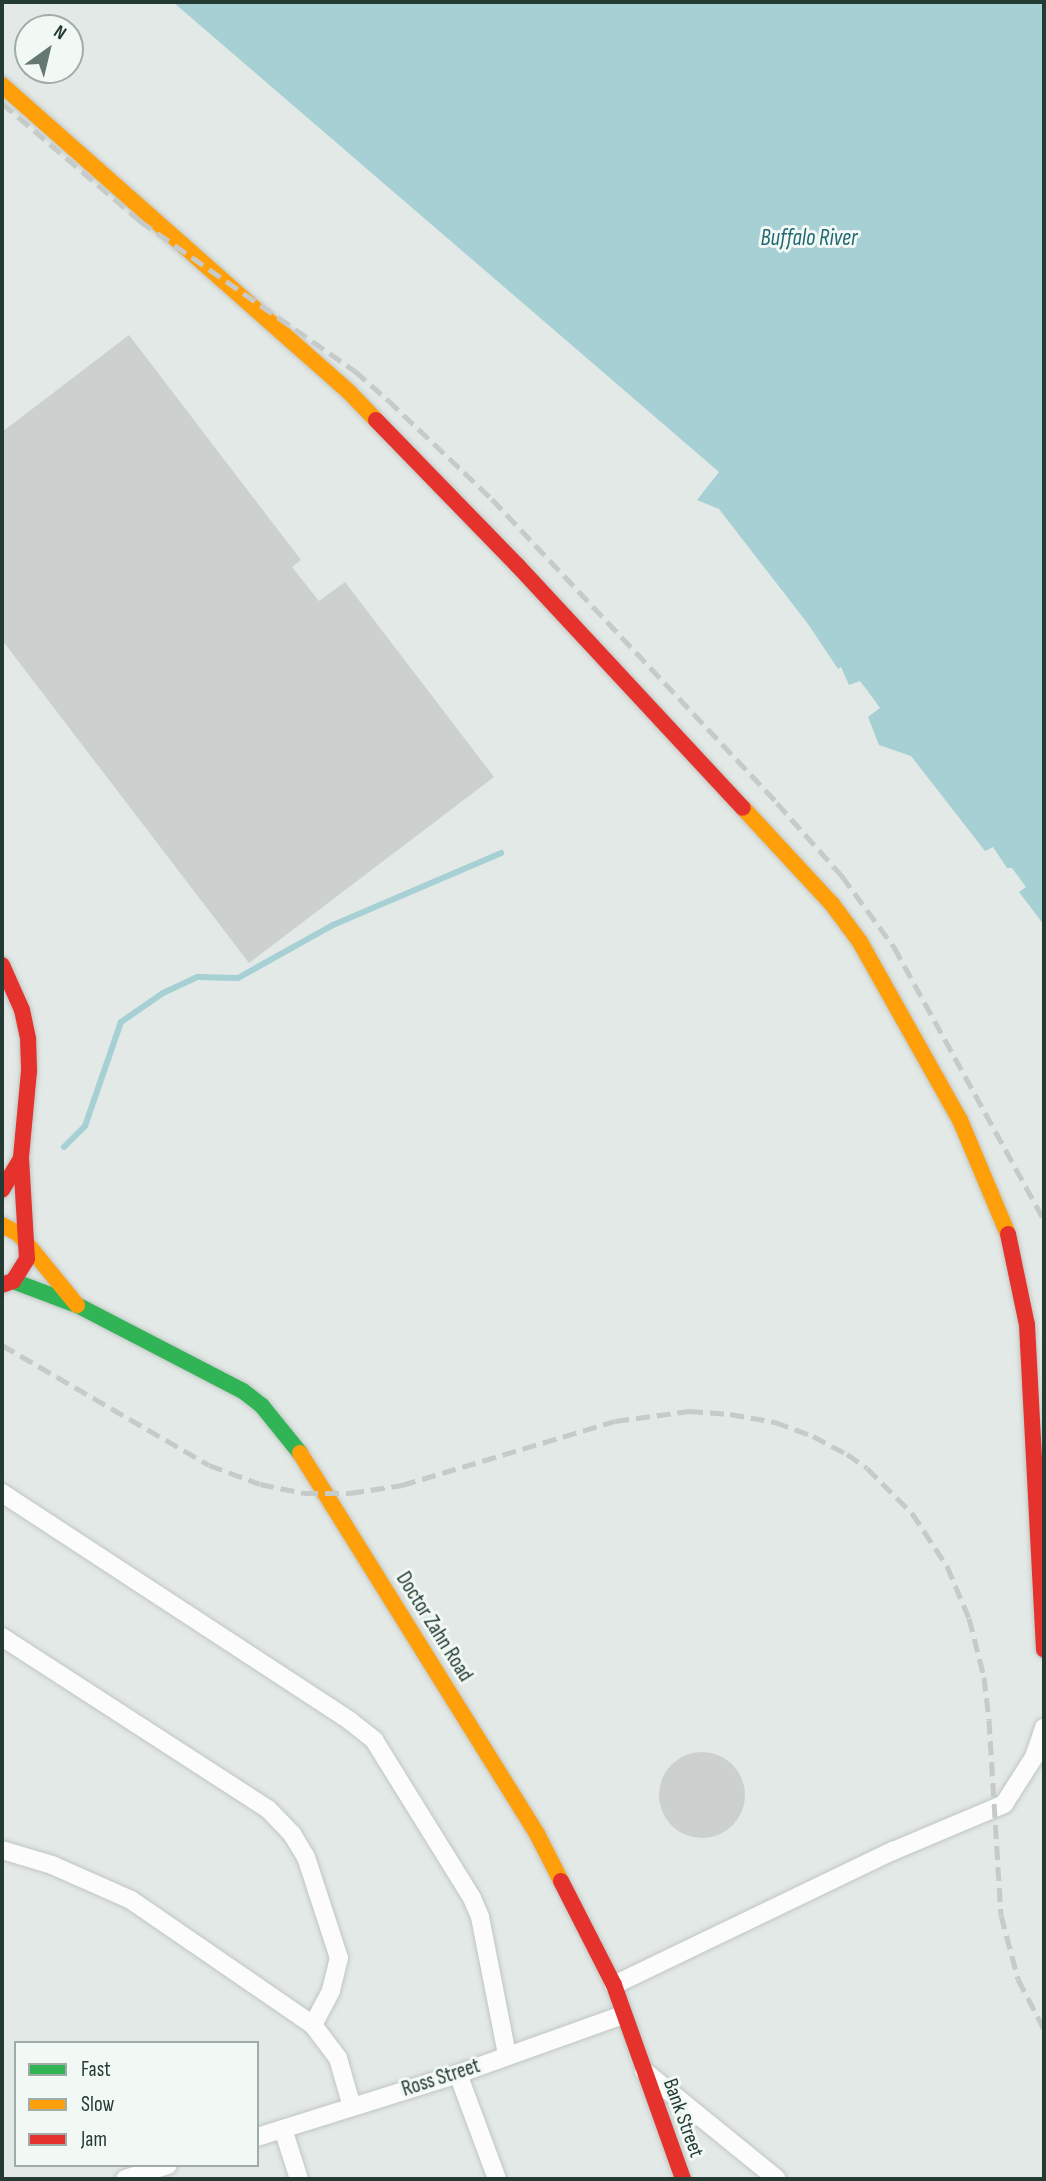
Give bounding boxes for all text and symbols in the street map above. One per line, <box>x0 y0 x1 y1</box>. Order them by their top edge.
north arrow <box>14 14 84 84</box>
text: N <box>49 20 71 45</box>
water label: Buffalo River <box>761 224 857 252</box>
street label: Doctor Zahn Road <box>390 1568 478 1686</box>
legend <box>14 2041 259 2167</box>
street label: Ross Street <box>399 2054 483 2102</box>
text: Fast <box>81 2057 111 2082</box>
street label: Bank Street <box>657 2075 709 2161</box>
text: Slow <box>81 2092 114 2117</box>
text: Jam <box>81 2127 107 2152</box>

